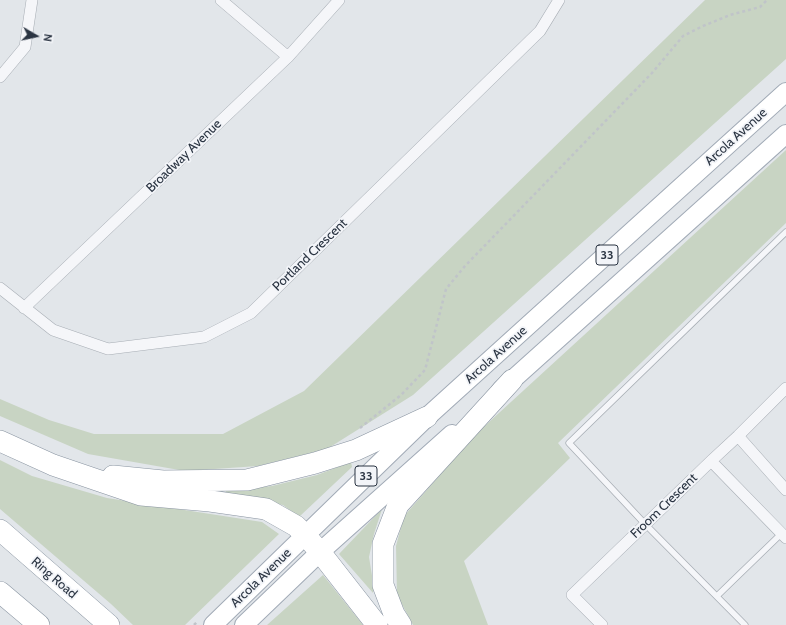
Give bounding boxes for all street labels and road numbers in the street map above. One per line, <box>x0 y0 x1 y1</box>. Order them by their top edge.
street label: Arcola Avenue <box>702 105 770 169</box>
street label: Broadway Avenue <box>143 116 225 196</box>
street label: Portland Crescent <box>270 216 350 294</box>
road number: 33 <box>596 245 618 265</box>
street label: Arcola Avenue <box>462 323 530 387</box>
road number: 33 <box>355 466 377 486</box>
street label: Froom Crescent <box>627 470 701 542</box>
street label: Arcola Avenue <box>227 545 295 611</box>
street label: Ring Road <box>28 554 80 602</box>

